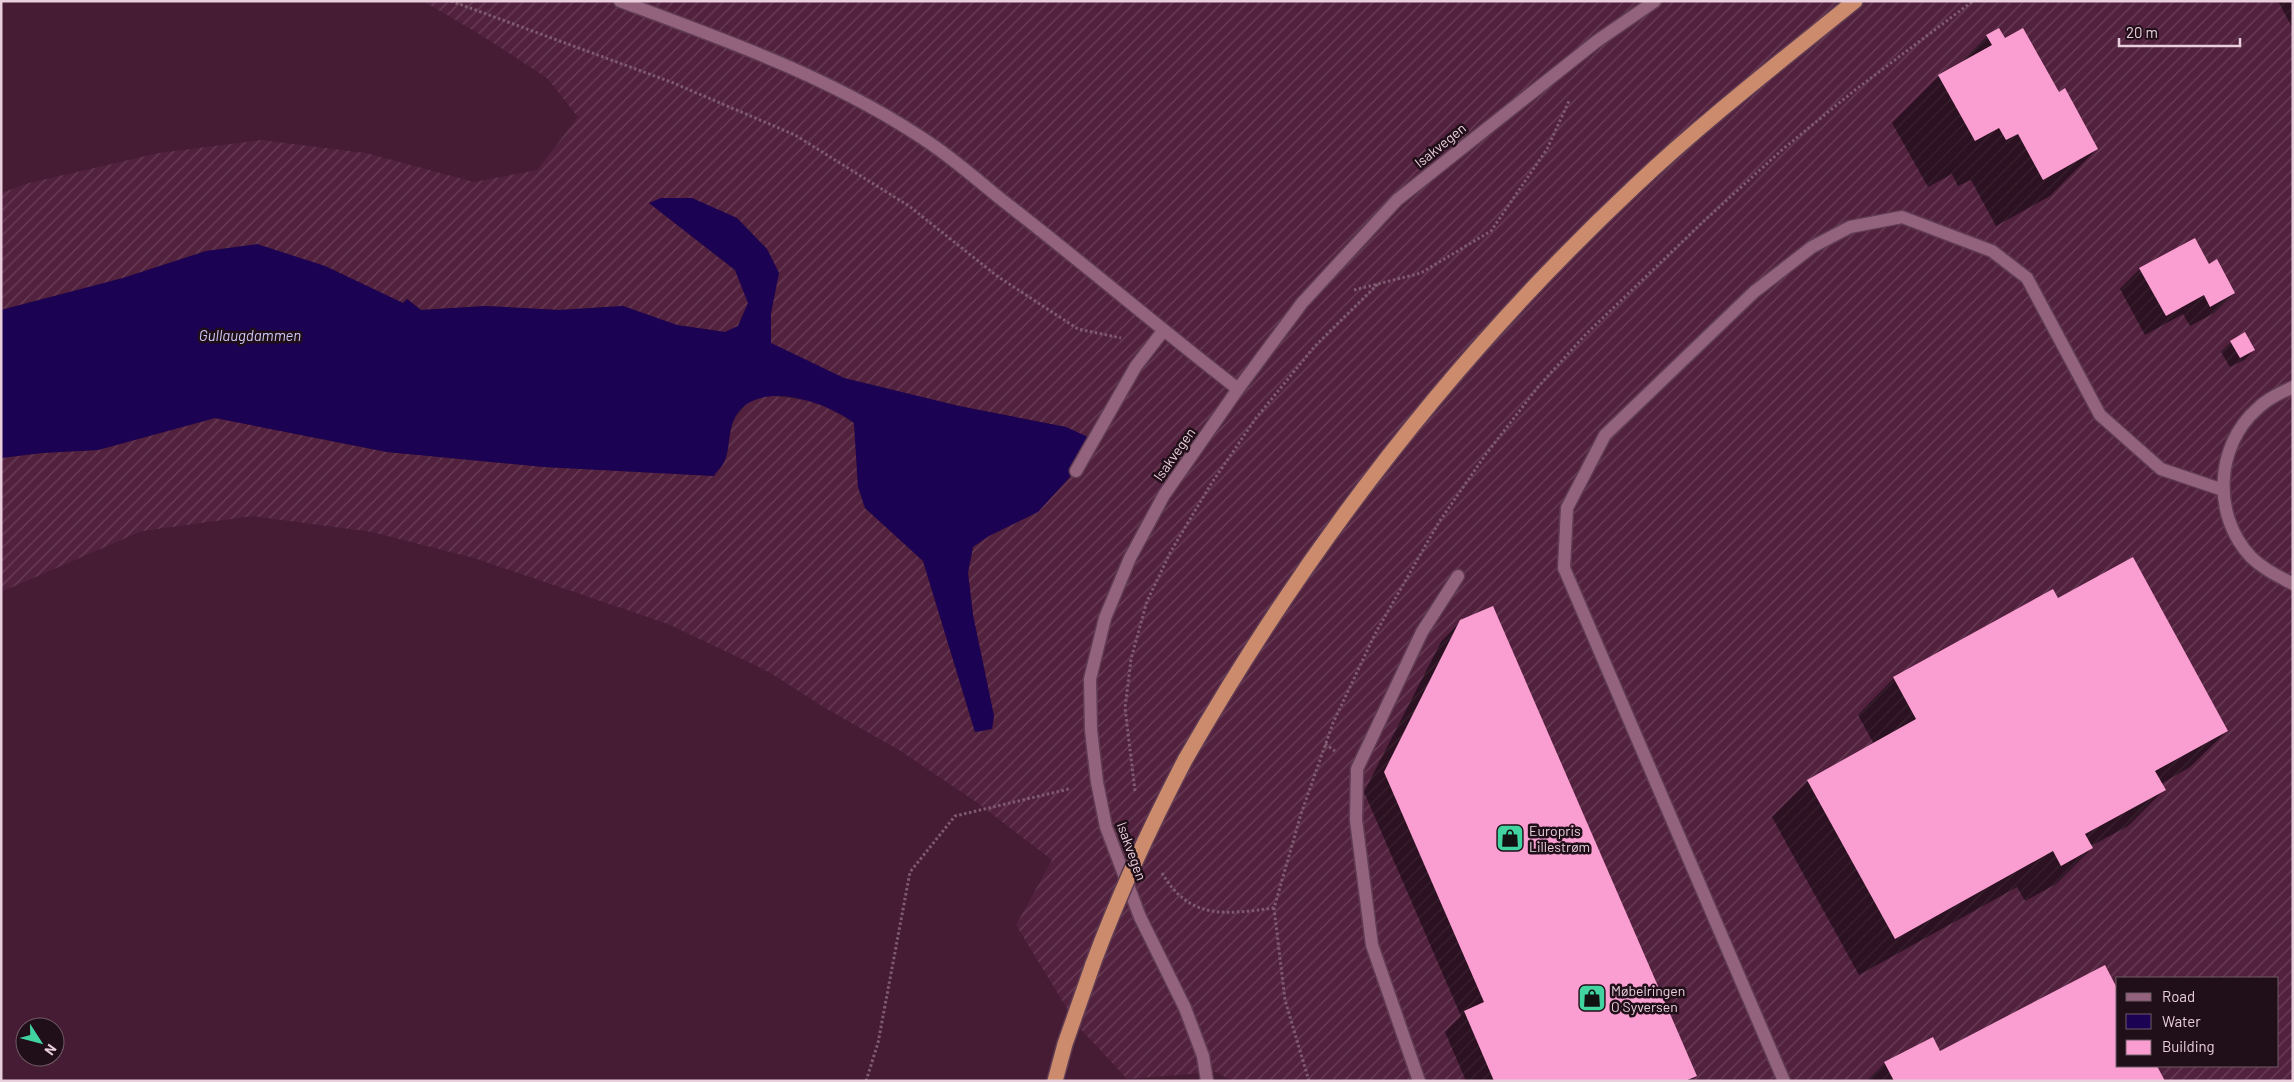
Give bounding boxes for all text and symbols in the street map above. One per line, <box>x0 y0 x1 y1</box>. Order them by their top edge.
scale bar <box>2119 15 2240 47</box>
text: 20 m <box>2126 23 2158 41</box>
street label: Isakvegen <box>1411 119 1469 171</box>
water label: Gullaugdammen <box>199 326 301 344</box>
street label: Isakvegen <box>1150 424 1198 484</box>
street label: Isakvegen <box>1114 819 1150 883</box>
place label: Europris Lillestrøm <box>1529 822 1590 855</box>
shop icon: Europris Lillestrøm <box>1495 823 1525 853</box>
legend <box>2116 977 2279 1067</box>
place label: Møbelringen O Syversen <box>1611 982 1685 1015</box>
shop icon: Møbelringen O Syversen <box>1577 983 1607 1013</box>
text: Road <box>2162 987 2195 1005</box>
text: Water <box>2162 1012 2201 1030</box>
north arrow <box>15 1017 65 1067</box>
text: Building <box>2162 1037 2215 1055</box>
text: N <box>41 1041 61 1059</box>

